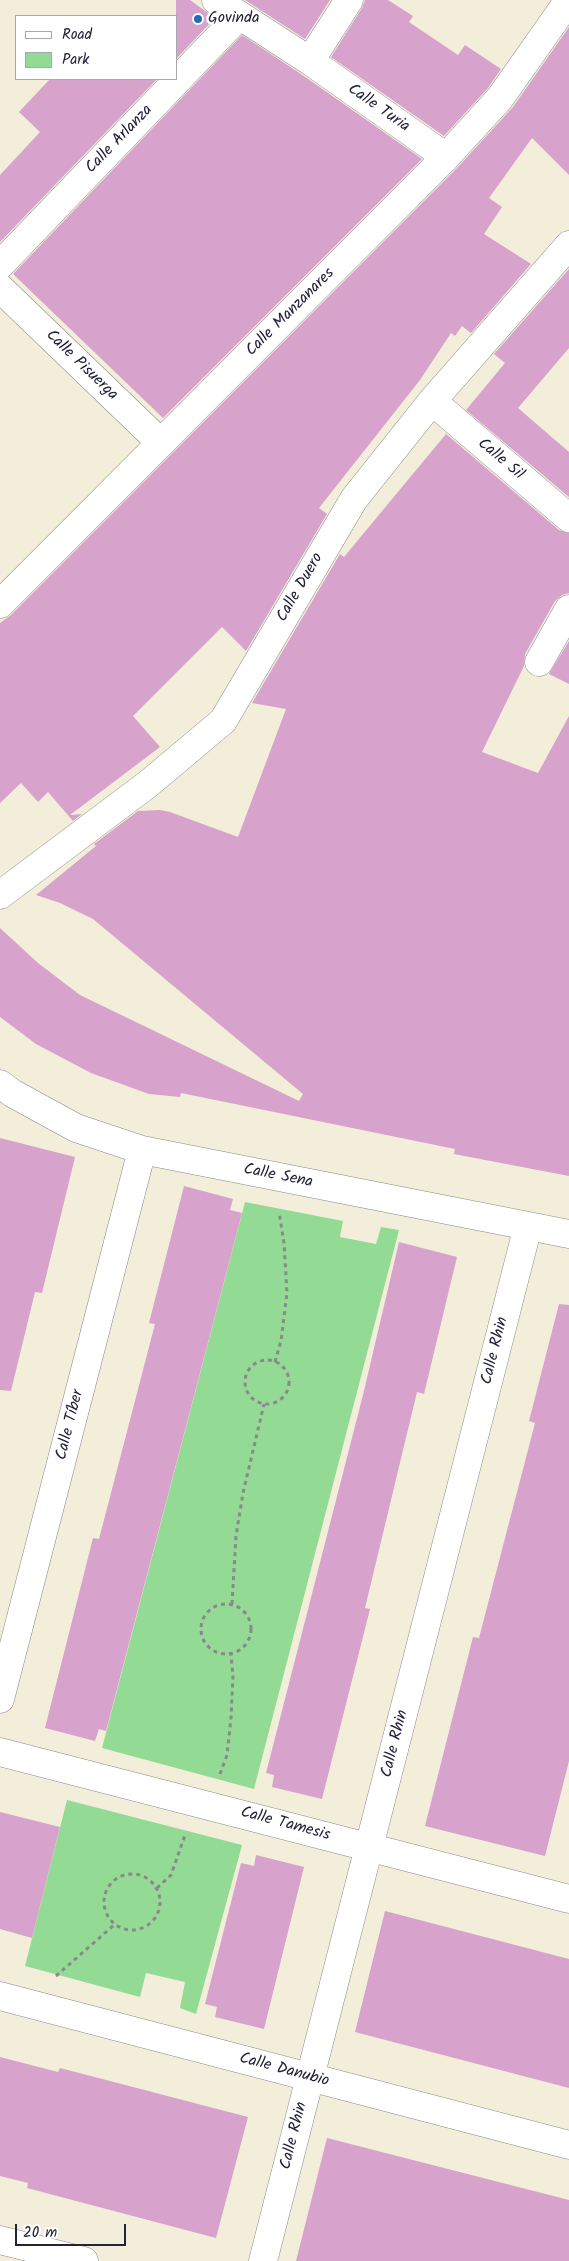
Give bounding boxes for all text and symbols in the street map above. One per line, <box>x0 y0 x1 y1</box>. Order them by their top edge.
place label: Govinda <box>208 9 260 29</box>
marker: Govinda <box>192 13 204 25</box>
legend <box>15 15 178 80</box>
text: Road <box>62 23 92 47</box>
text: Park <box>62 48 89 72</box>
street label: Calle Turia <box>343 81 413 137</box>
street label: Calle Arlanza <box>83 102 157 178</box>
street label: Calle Manzanares <box>243 265 339 361</box>
street label: Calle Pisuerga <box>41 327 121 405</box>
street label: Calle Sil <box>473 435 527 485</box>
street label: Calle Duero <box>274 550 328 626</box>
street label: Calle Sena <box>242 1161 314 1193</box>
street label: Calle Rhin <box>478 1315 514 1387</box>
street label: Calle Tíber <box>53 1388 89 1462</box>
street label: Calle Rhin <box>378 1708 414 1780</box>
street label: Calle Tamesis <box>238 1804 332 1846</box>
street label: Calle Danubio <box>237 2050 331 2092</box>
street label: Calle Rhin <box>277 2100 313 2172</box>
scale bar <box>18 2214 129 2246</box>
text: 20 m <box>23 2221 57 2245</box>

